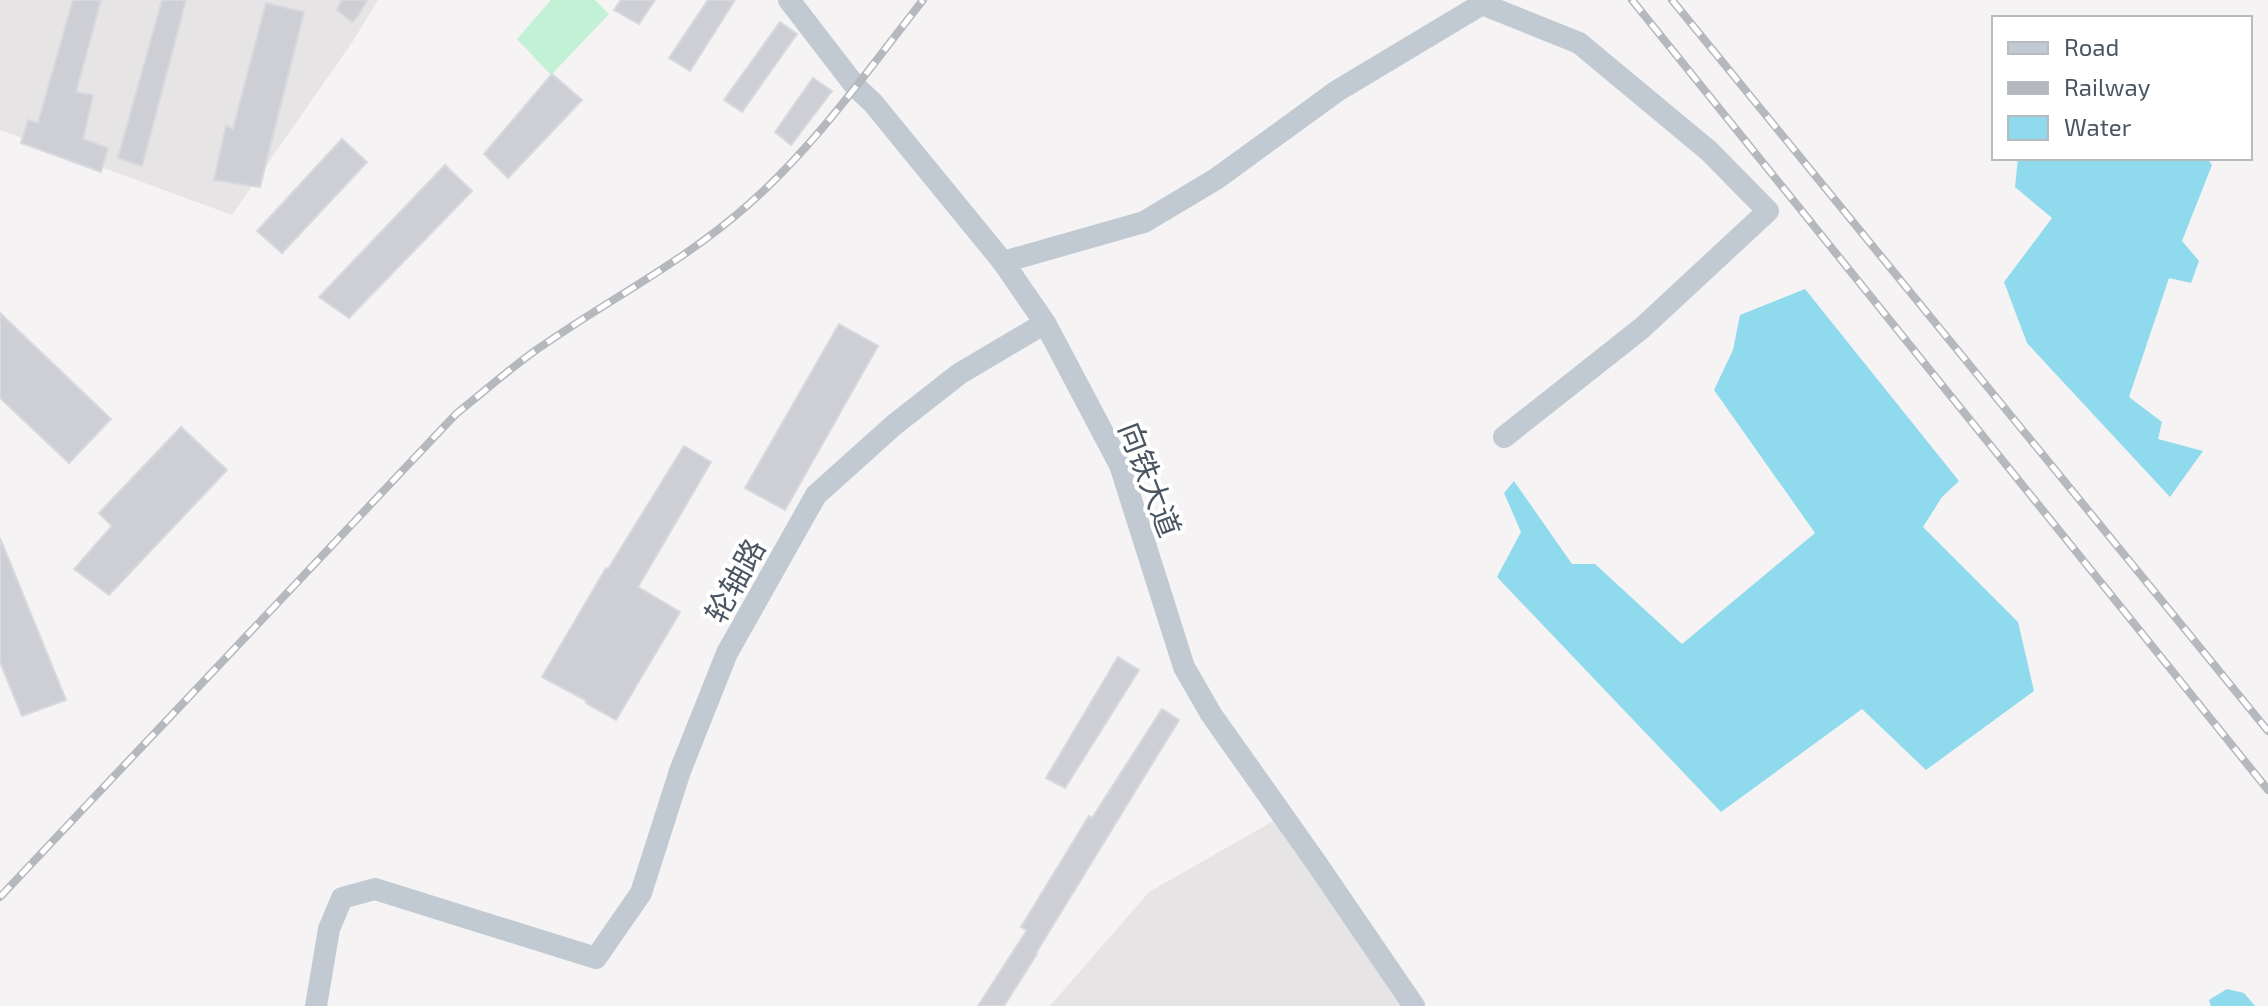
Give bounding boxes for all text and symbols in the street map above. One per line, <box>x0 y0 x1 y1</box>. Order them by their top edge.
legend <box>1992 16 2252 160</box>
text: Road <box>2064 32 2119 61</box>
text: Railway <box>2064 72 2151 101</box>
text: Water <box>2064 112 2132 141</box>
street label: 向铁大道 <box>1113 417 1189 541</box>
street label: 轮轴路 <box>696 532 772 628</box>

